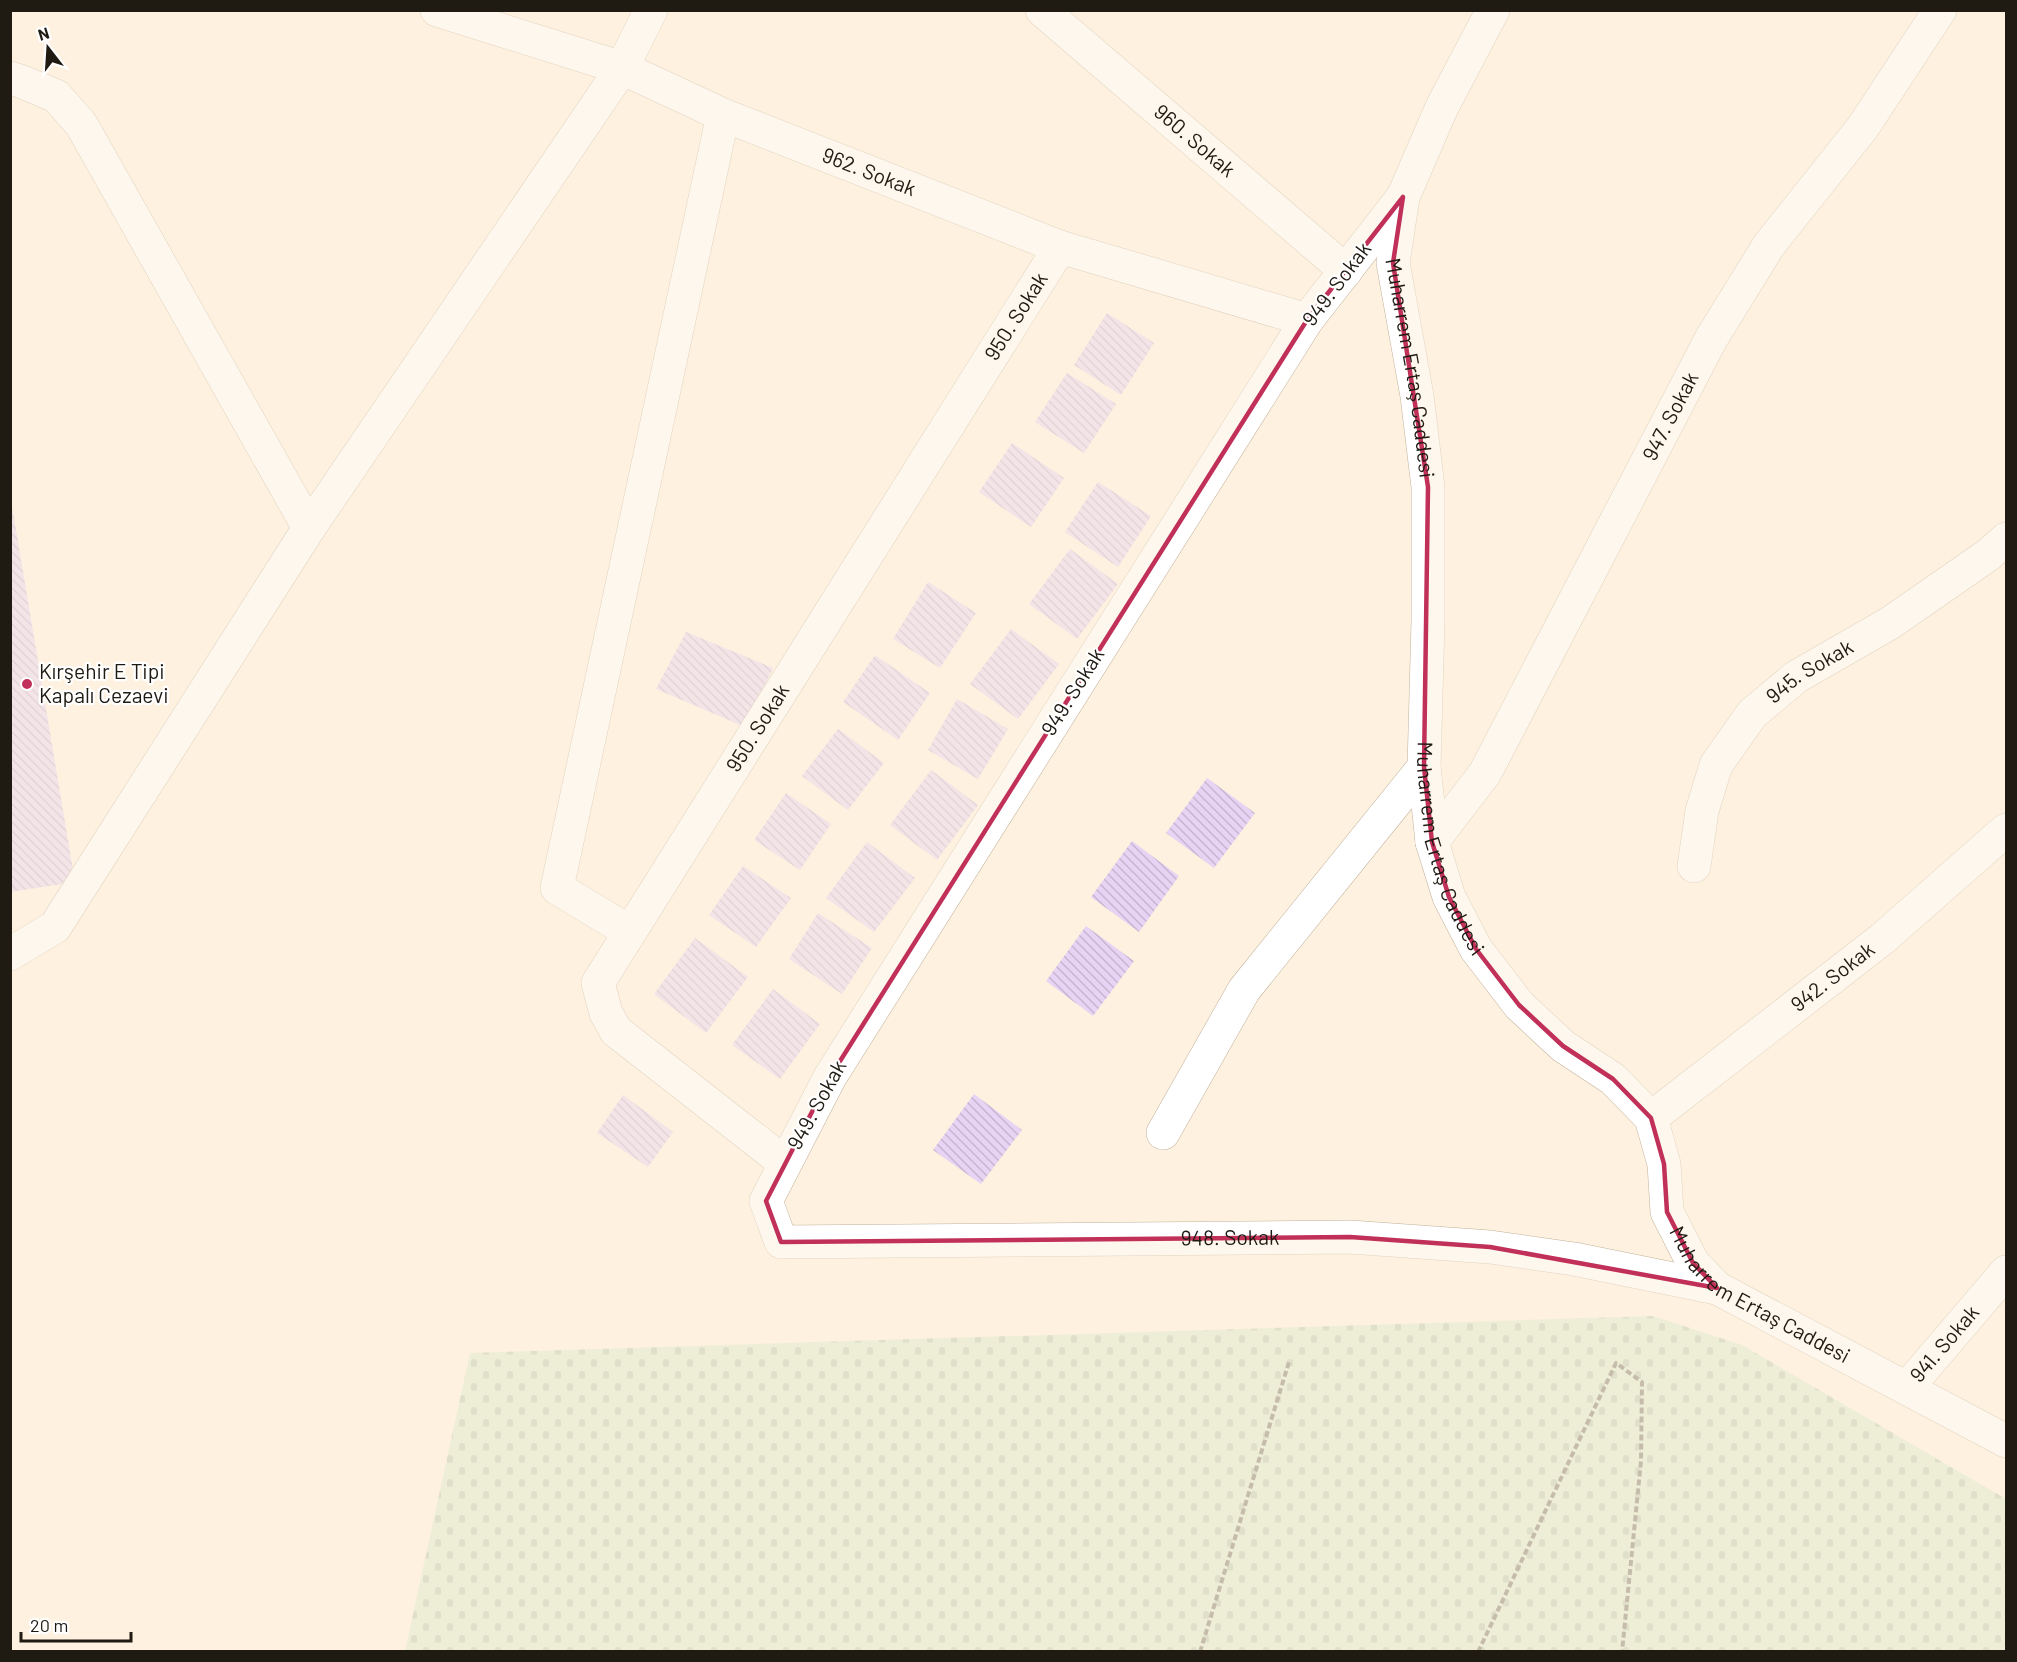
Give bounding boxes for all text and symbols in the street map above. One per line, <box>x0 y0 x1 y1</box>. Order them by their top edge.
north arrow <box>18 18 78 78</box>
text: N <box>36 23 51 44</box>
street label: 960. Sokak <box>1150 98 1241 182</box>
street label: 962. Sokak <box>819 141 920 200</box>
street label: 949. Sokak <box>1296 236 1376 330</box>
street label: Muharrem Ertaş Caddesi <box>1381 256 1441 479</box>
street label: 950. Sokak <box>978 267 1052 364</box>
street label: 947. Sokak <box>1636 367 1703 464</box>
street label: 945. Sokak <box>1760 633 1857 708</box>
street label: 949. Sokak <box>1035 643 1109 740</box>
place label: Kırşehir E Tipi Kapalı Cezaevi <box>39 658 169 707</box>
marker: Kırşehir E Tipi Kapalı Cezaevi <box>20 677 34 691</box>
street label: 950. Sokak <box>720 679 794 776</box>
street label: Muharrem Ertaş Caddesi <box>1413 741 1490 960</box>
street label: 942. Sokak <box>1785 936 1879 1016</box>
street label: 949. Sokak <box>781 1055 851 1154</box>
street label: Muharrem Ertaş Caddesi <box>1665 1222 1855 1367</box>
street label: 948. Sokak <box>1180 1224 1280 1249</box>
street label: 941. Sokak <box>1904 1299 1983 1387</box>
scale bar <box>21 1605 130 1643</box>
text: 20 m <box>30 1614 68 1636</box>

